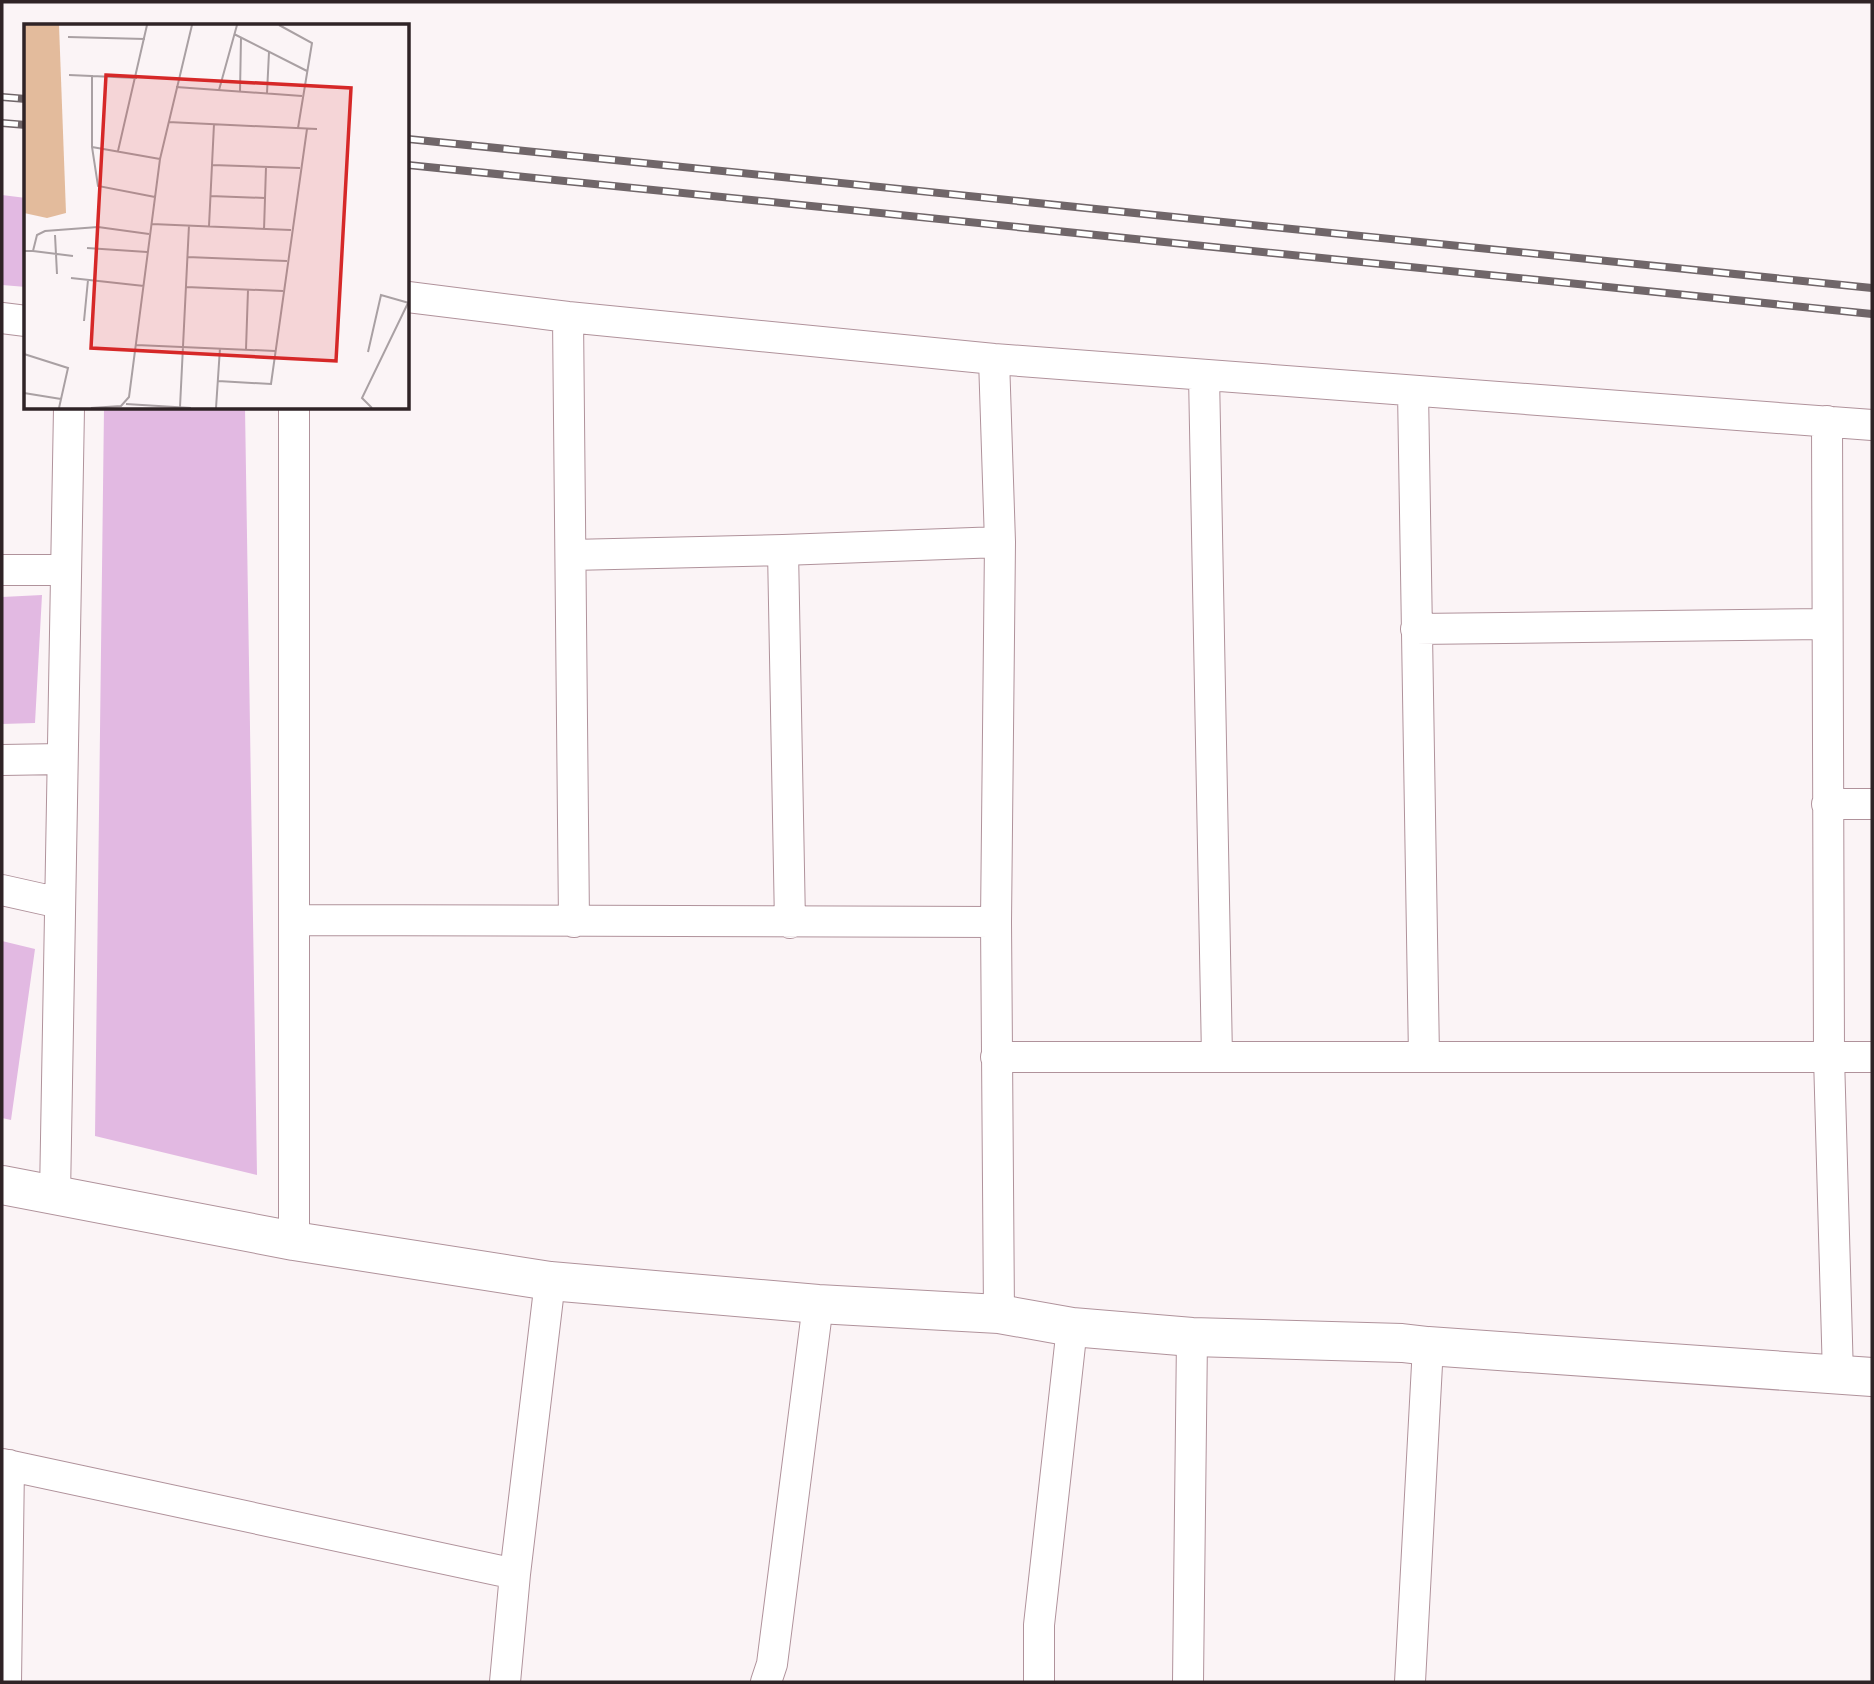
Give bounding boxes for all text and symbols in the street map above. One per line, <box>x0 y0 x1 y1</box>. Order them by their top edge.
inset map <box>24 24 410 410</box>

